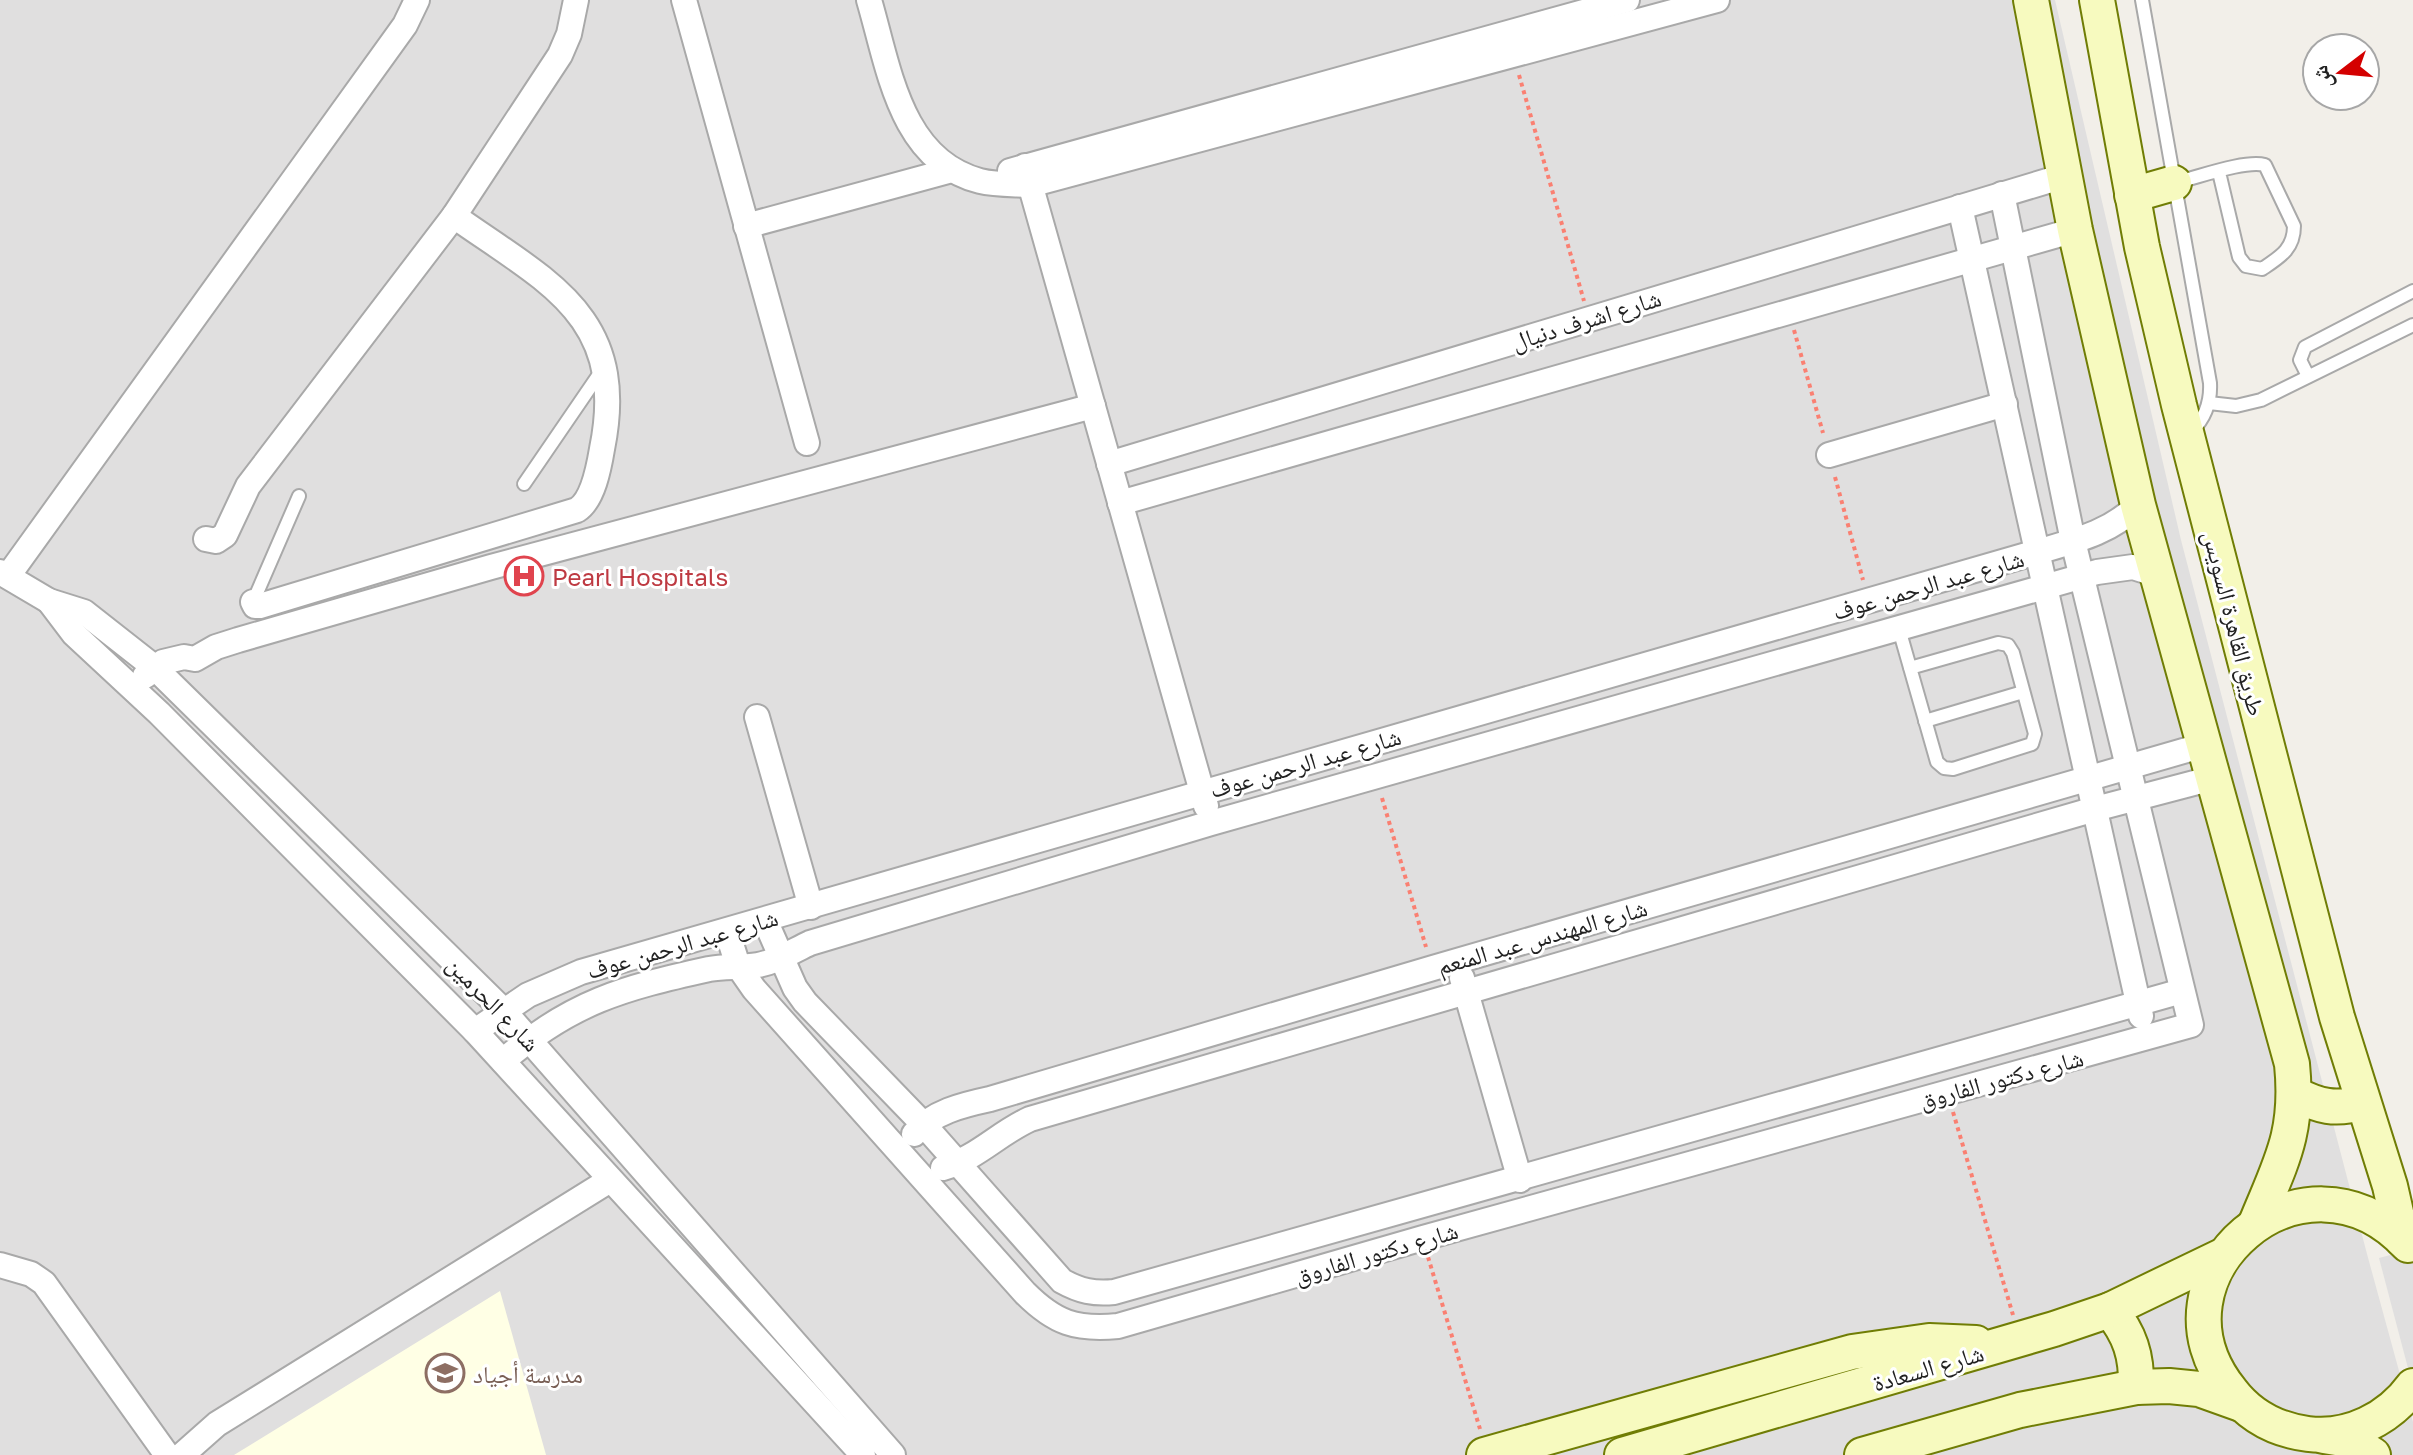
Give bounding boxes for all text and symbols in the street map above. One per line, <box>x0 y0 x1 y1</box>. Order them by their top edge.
north arrow <box>2301 32 2381 112</box>
text: ش <box>2305 62 2338 93</box>
street label: شارع اشرف دنيال <box>1508 283 1665 357</box>
street label: طريق القاهرة السويس <box>2197 528 2272 719</box>
street label: شارع عبد الرحمن عوف <box>1829 543 2027 627</box>
hospital icon: Pearl Hospitals <box>503 555 545 597</box>
place label: Pearl Hospitals <box>552 562 728 591</box>
street label: شارع عبد الرحمن عوف <box>1206 721 1404 805</box>
street label: شارع المهندس عبد المنعم <box>1434 892 1651 983</box>
street label: شارع عبد الرحمن عوف <box>583 902 781 986</box>
street label: شارع الحرمين <box>440 949 547 1058</box>
street label: شارع دكتور الفاروق <box>1916 1042 2087 1116</box>
street label: شارع دكتور الفاروق <box>1291 1215 1462 1291</box>
street label: شارع السعادة <box>1869 1337 1987 1399</box>
school or university icon: مدرسة أجياد <box>424 1352 466 1394</box>
place label: مدرسة أجياد <box>473 1359 583 1388</box>

